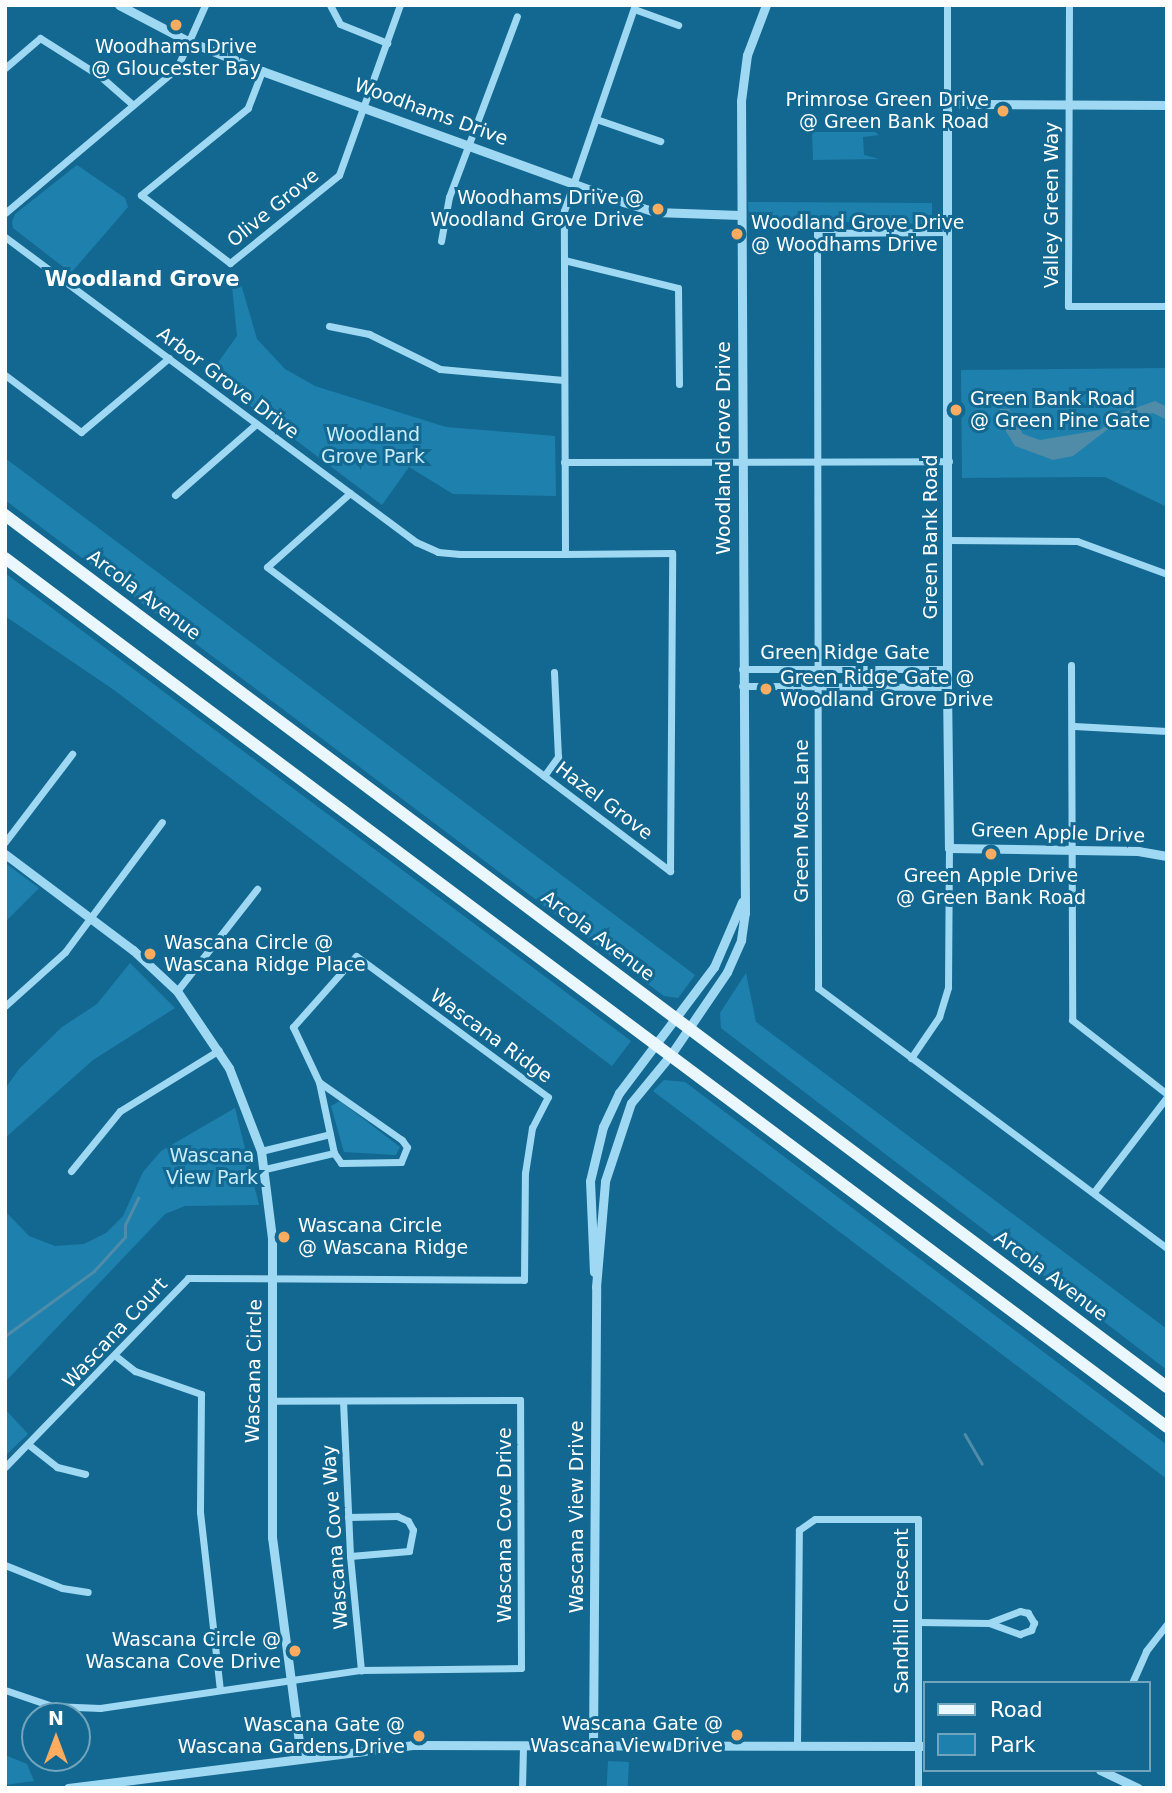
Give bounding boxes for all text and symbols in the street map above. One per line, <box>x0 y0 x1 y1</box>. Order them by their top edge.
marker: Woodhams Drive @ Gloucester Bay <box>168 17 184 33</box>
place label: Woodhams Drive @ Gloucester Bay <box>91 36 261 80</box>
street label: Woodhams Drive <box>351 74 511 150</box>
place label: Primrose Green Drive @ Green Bank Road <box>785 89 989 133</box>
marker: Primrose Green Drive @ Green Bank Road <box>995 103 1011 119</box>
street label: Valley Green Way <box>1041 122 1063 288</box>
street label: Olive Grove <box>223 164 323 252</box>
place label: Woodhams Drive @ Woodland Grove Drive <box>431 187 644 231</box>
marker: Woodhams Drive @ Woodland Grove Drive <box>650 201 666 217</box>
place label: Woodland Grove Drive @ Woodhams Drive <box>751 212 964 256</box>
marker: Woodland Grove Drive @ Woodhams Drive <box>729 226 745 242</box>
district label: Woodland Grove <box>45 266 239 292</box>
street label: Arbor Grove Drive <box>153 322 303 444</box>
street label: Woodland Grove Drive <box>713 341 735 555</box>
place label: Green Bank Road @ Green Pine Gate <box>970 388 1150 432</box>
marker: Green Bank Road @ Green Pine Gate <box>948 402 964 418</box>
park label: Woodland Grove Park <box>321 424 425 468</box>
street label: Green Bank Road <box>920 454 942 620</box>
street label: Arcola Avenue <box>83 545 205 645</box>
street label: Green Ridge Gate <box>760 642 930 664</box>
place label: Green Ridge Gate @ Woodland Grove Drive <box>780 667 993 711</box>
marker: Green Ridge Gate @ Woodland Grove Drive <box>758 681 774 697</box>
street label: Green Moss Lane <box>791 739 813 903</box>
street label: Hazel Grove <box>551 757 657 845</box>
street label: Green Apple Drive <box>970 819 1146 847</box>
marker: Green Apple Drive @ Green Bank Road <box>983 846 999 862</box>
place label: Green Apple Drive @ Green Bank Road <box>896 865 1086 909</box>
street label: Arcola Avenue <box>537 886 659 986</box>
place label: Wascana Circle @ Wascana Ridge Place <box>164 932 366 976</box>
marker: Wascana Circle @ Wascana Ridge Place <box>142 946 158 962</box>
street label: Wascana Ridge <box>426 984 556 1088</box>
park label: Wascana View Park <box>166 1145 258 1189</box>
place label: Wascana Circle @ Wascana Ridge <box>298 1215 468 1259</box>
street label: Arcola Avenue <box>990 1226 1112 1326</box>
marker: Wascana Circle @ Wascana Ridge <box>276 1229 292 1245</box>
street label: Wascana Court <box>58 1273 172 1393</box>
street label: Wascana Circle <box>241 1299 267 1443</box>
street label: Wascana View Drive <box>566 1421 588 1613</box>
street label: Wascana Cove Drive <box>494 1427 516 1623</box>
street label: Wascana Cove Way <box>317 1444 353 1630</box>
street label: Sandhill Crescent <box>891 1528 913 1694</box>
place label: Wascana Circle @ Wascana Cove Drive <box>86 1629 281 1673</box>
marker: Wascana Circle @ Wascana Cove Drive <box>287 1643 303 1659</box>
legend <box>923 1681 1151 1772</box>
text: Road <box>990 1698 1043 1722</box>
north arrow <box>21 1702 91 1772</box>
text: N <box>48 1707 64 1729</box>
place label: Wascana Gate @ Wascana View Drive <box>530 1713 723 1757</box>
place label: Wascana Gate @ Wascana Gardens Drive <box>178 1714 405 1758</box>
marker: Wascana Gate @ Wascana View Drive <box>729 1727 745 1743</box>
marker: Wascana Gate @ Wascana Gardens Drive <box>411 1728 427 1744</box>
text: Park <box>990 1733 1035 1757</box>

